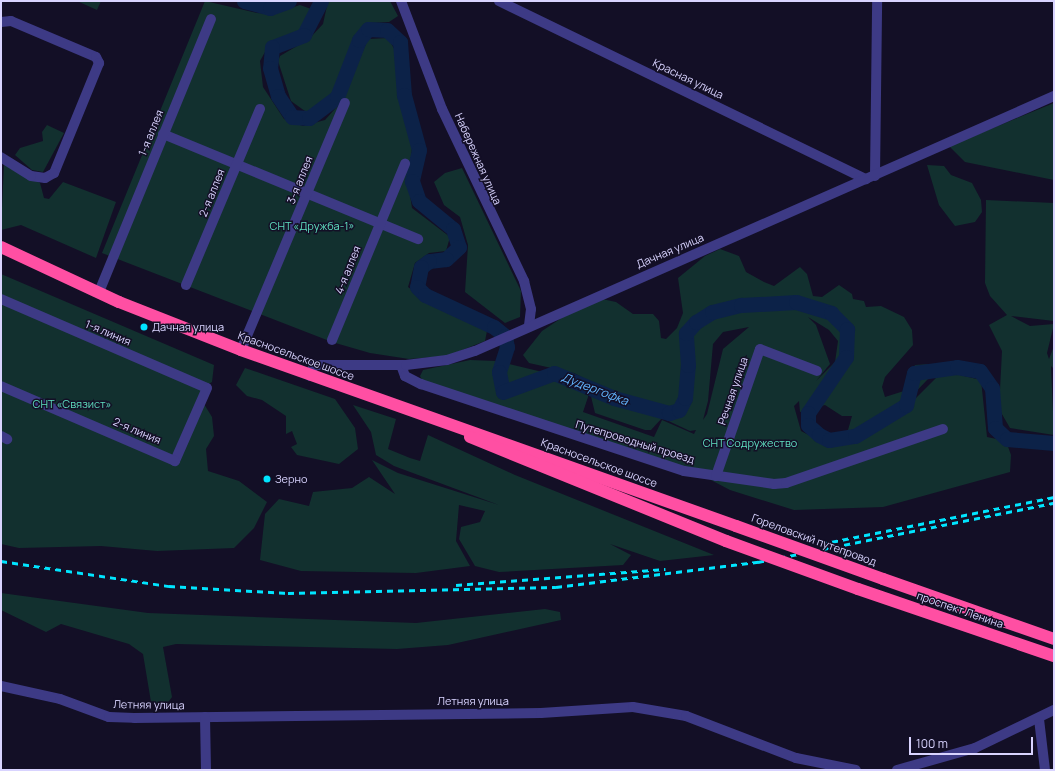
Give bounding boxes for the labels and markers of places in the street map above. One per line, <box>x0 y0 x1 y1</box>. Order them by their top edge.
place label: Дачная улица <box>152 320 224 334</box>
marker: Дачная улица <box>139 322 149 332</box>
place label: Зерно <box>275 472 308 486</box>
marker: Зерно <box>262 474 272 484</box>

